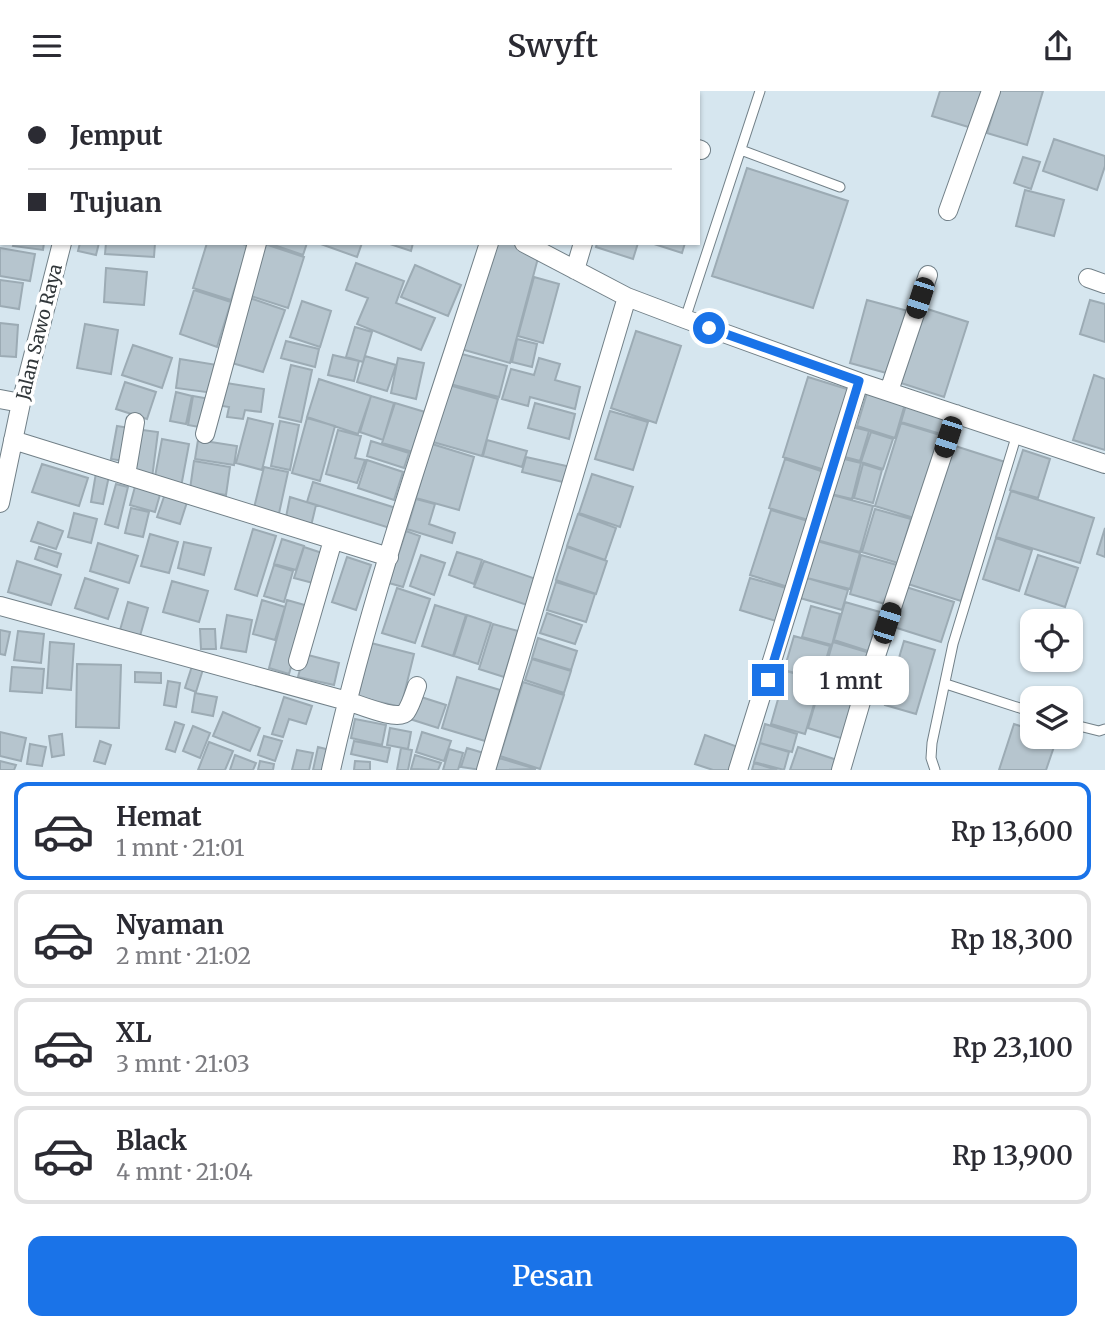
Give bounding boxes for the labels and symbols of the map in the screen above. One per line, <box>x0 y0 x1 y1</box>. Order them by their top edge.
street label: Jalan Sawo Raya <box>11 261 67 404</box>
car <box>904 275 937 321</box>
route start <box>693 312 725 344</box>
car <box>932 414 965 460</box>
car <box>871 600 904 646</box>
callout: 1 mnt <box>792 655 908 705</box>
route end <box>752 664 784 696</box>

